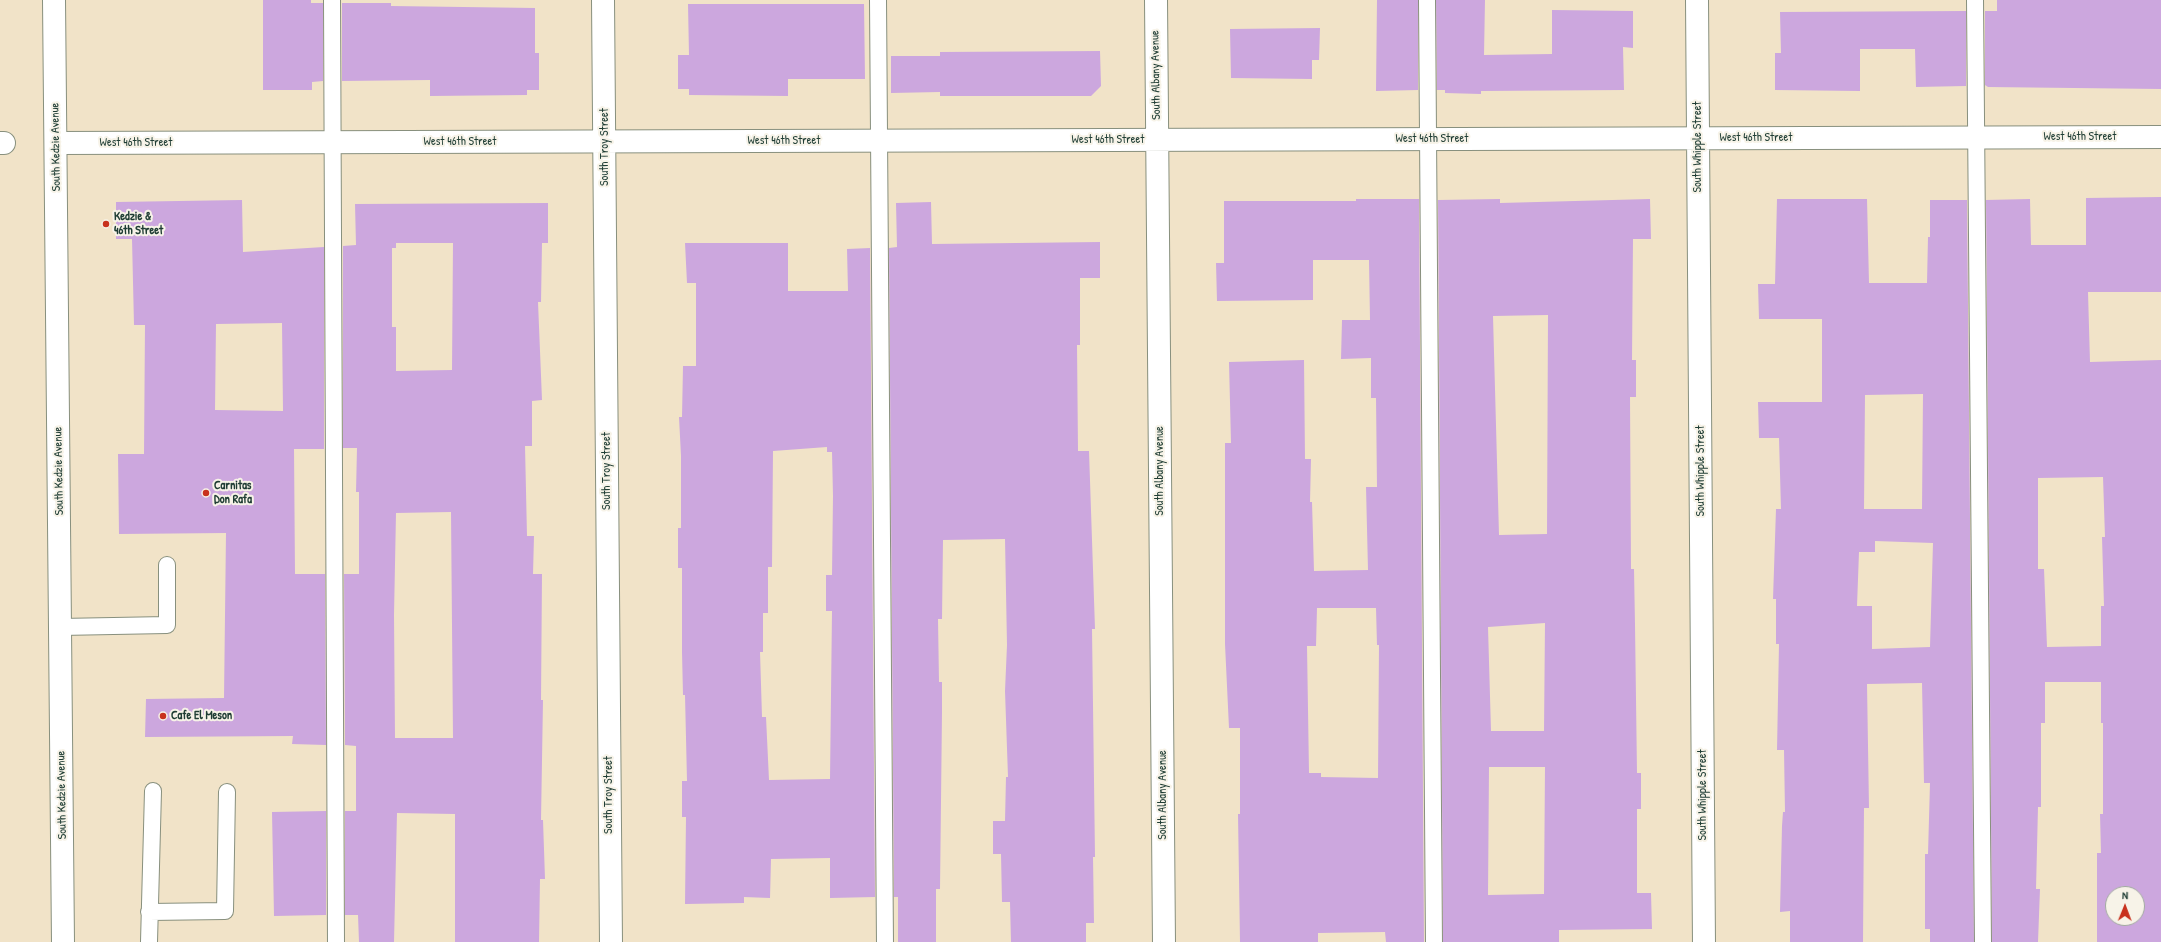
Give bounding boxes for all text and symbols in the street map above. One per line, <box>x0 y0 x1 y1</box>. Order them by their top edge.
street label: South Albany Avenue <box>1148 30 1164 120</box>
street label: South Whipple Street <box>1691 101 1705 193</box>
street label: South Kedzie Avenue <box>48 103 64 191</box>
street label: South Troy Street <box>598 108 612 186</box>
street label: West 46th Street <box>2044 130 2116 144</box>
street label: West 46th Street <box>1720 131 1792 145</box>
street label: West 46th Street <box>1396 132 1468 146</box>
street label: West 46th Street <box>1072 133 1144 147</box>
street label: West 46th Street <box>748 134 820 148</box>
street label: West 46th Street <box>424 135 496 149</box>
street label: West 46th Street <box>100 136 172 150</box>
place label: Kedzie & 46th Street <box>114 210 163 238</box>
marker: Kedzie & 46th Street <box>101 219 111 229</box>
street label: South Whipple Street <box>1694 425 1708 517</box>
street label: South Albany Avenue <box>1153 426 1167 516</box>
street label: South Kedzie Avenue <box>51 427 67 515</box>
street label: South Troy Street <box>600 432 614 510</box>
place label: Carnitas Don Rafa <box>214 479 252 507</box>
marker: Carnitas Don Rafa <box>201 488 211 498</box>
place label: Cafe El Meson <box>171 709 232 723</box>
marker: Cafe El Meson <box>158 711 168 721</box>
street label: South Whipple Street <box>1696 749 1710 841</box>
street label: South Albany Avenue <box>1156 750 1170 840</box>
street label: South Kedzie Avenue <box>54 751 70 839</box>
street label: South Troy Street <box>602 756 616 834</box>
north arrow <box>2105 886 2145 926</box>
text: N <box>2122 888 2128 902</box>

